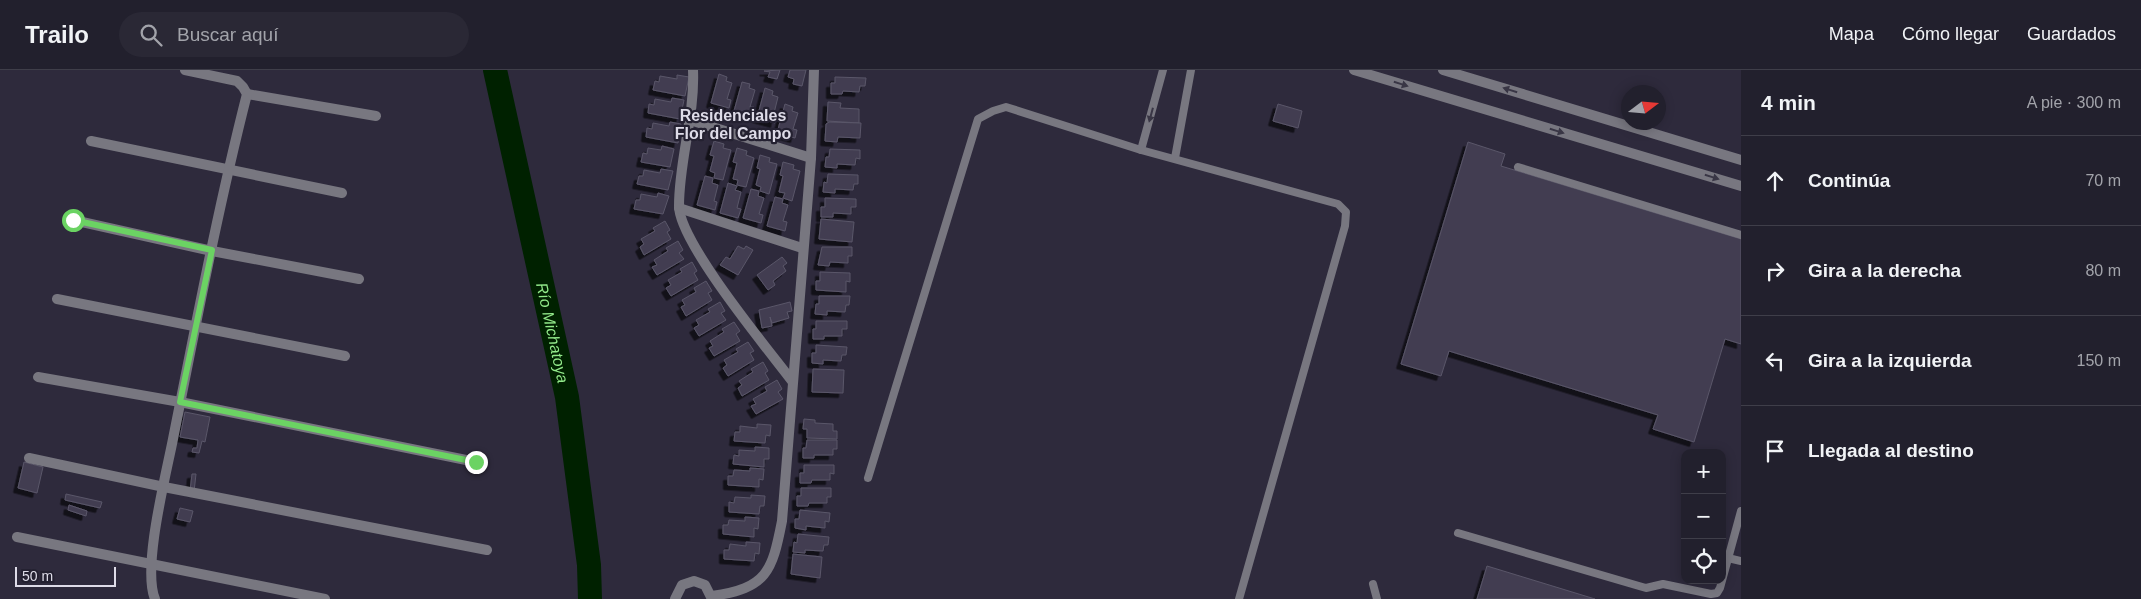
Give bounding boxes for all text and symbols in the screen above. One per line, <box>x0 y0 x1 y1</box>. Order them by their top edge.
search box <box>119 12 469 57</box>
text: Trailo <box>25 21 89 48</box>
icon: search <box>137 21 165 49</box>
text: Buscar aquí <box>177 24 278 45</box>
text: Mapa <box>1829 24 1874 44</box>
text: Cómo llegar <box>1902 24 1999 44</box>
text: Guardados <box>2027 24 2116 44</box>
one-way arrow <box>1394 80 1409 88</box>
north arrow <box>1621 85 1666 130</box>
one-way arrow <box>1502 86 1517 94</box>
text: 4 min <box>1761 91 1816 114</box>
text: A pie · 300 m <box>2027 94 2121 111</box>
district label: Residenciales Flor del Campo <box>675 107 791 142</box>
one-way arrow <box>1147 108 1155 123</box>
one-way arrow <box>1549 127 1564 135</box>
icon: ahead <box>1761 167 1789 195</box>
text: Continúa <box>1808 170 1890 191</box>
text: 70 m <box>2085 172 2121 189</box>
one-way arrow <box>1705 174 1720 182</box>
route start <box>62 209 85 232</box>
icon: right <box>1761 257 1789 285</box>
text: Gira a la derecha <box>1808 260 1961 281</box>
text: 80 m <box>2085 262 2121 279</box>
water label: Río Michatoya <box>533 281 572 385</box>
icon: left <box>1761 347 1789 375</box>
text: Gira a la izquierda <box>1808 350 1972 371</box>
text: 150 m <box>2077 352 2121 369</box>
icon: arrive <box>1761 437 1789 465</box>
text: Llegada al destino <box>1808 440 1974 461</box>
map controls <box>1681 449 1726 584</box>
button: + <box>1681 449 1726 494</box>
route end <box>465 451 488 474</box>
button: − <box>1681 494 1726 539</box>
button: locate <box>1681 539 1726 584</box>
scale bar <box>15 564 116 587</box>
text: 50 m <box>22 568 53 584</box>

